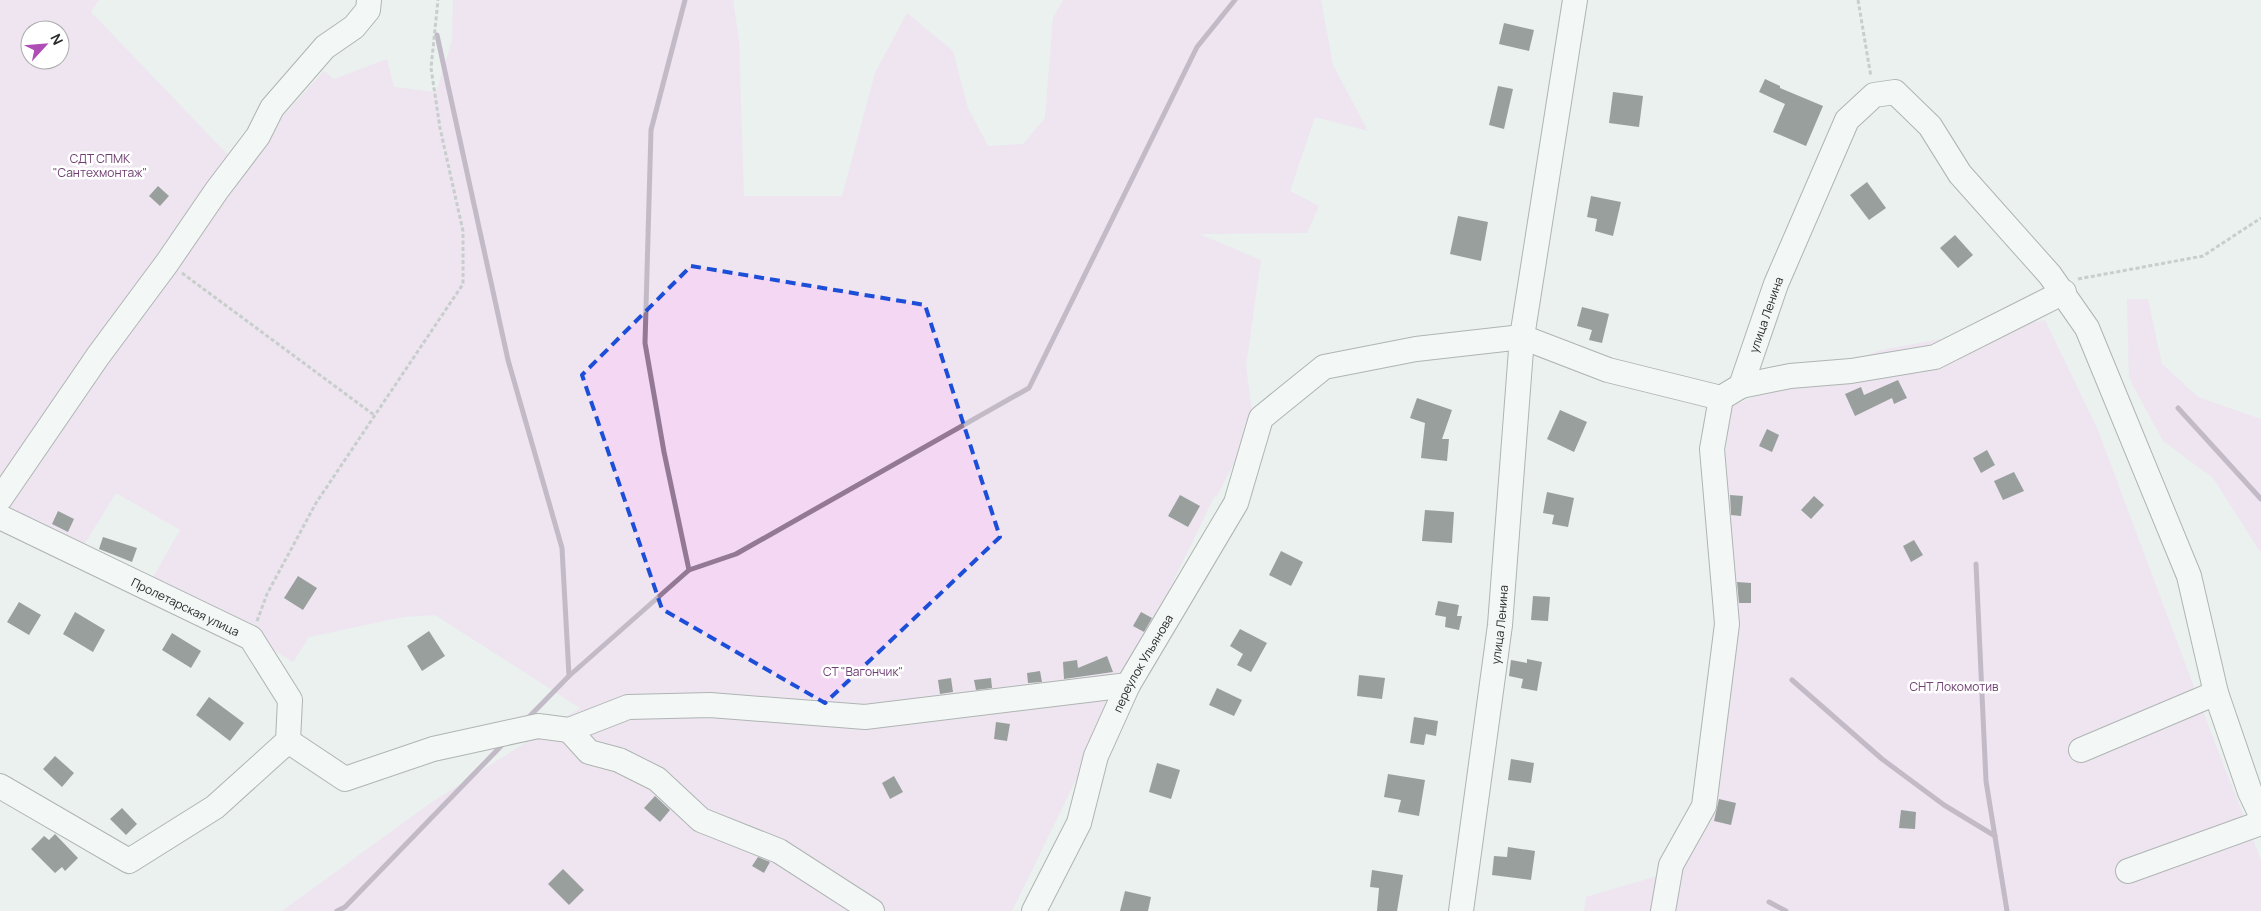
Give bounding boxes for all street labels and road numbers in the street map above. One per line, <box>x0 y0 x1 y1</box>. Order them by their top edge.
street label: улица Ленина <box>1745 274 1787 355</box>
street label: Пролетарская улица <box>129 573 243 640</box>
street label: улица Ленина <box>1486 584 1512 665</box>
street label: переулок Ульянова <box>1108 611 1177 715</box>

